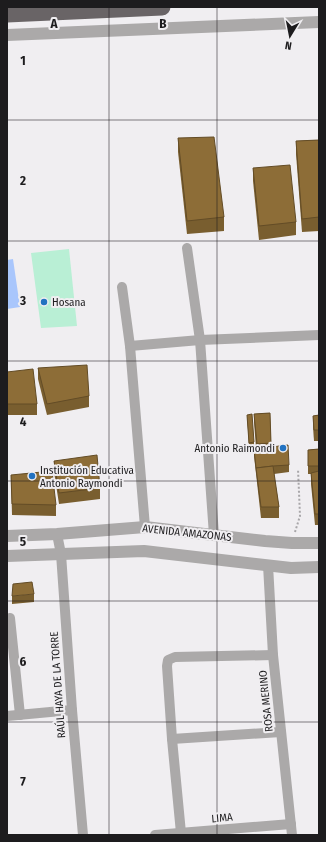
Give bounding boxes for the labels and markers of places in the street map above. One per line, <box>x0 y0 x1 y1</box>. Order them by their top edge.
place label: Hosana <box>52 296 86 309</box>
marker: Hosana <box>39 297 49 307</box>
place label: Antonio Raimondi <box>195 442 275 455</box>
marker: Antonio Raimondi <box>278 443 288 453</box>
place label: Institución Educativa Antonio Raymondi <box>40 464 134 490</box>
marker: Institución Educativa Antonio Raymondi <box>27 471 37 481</box>

